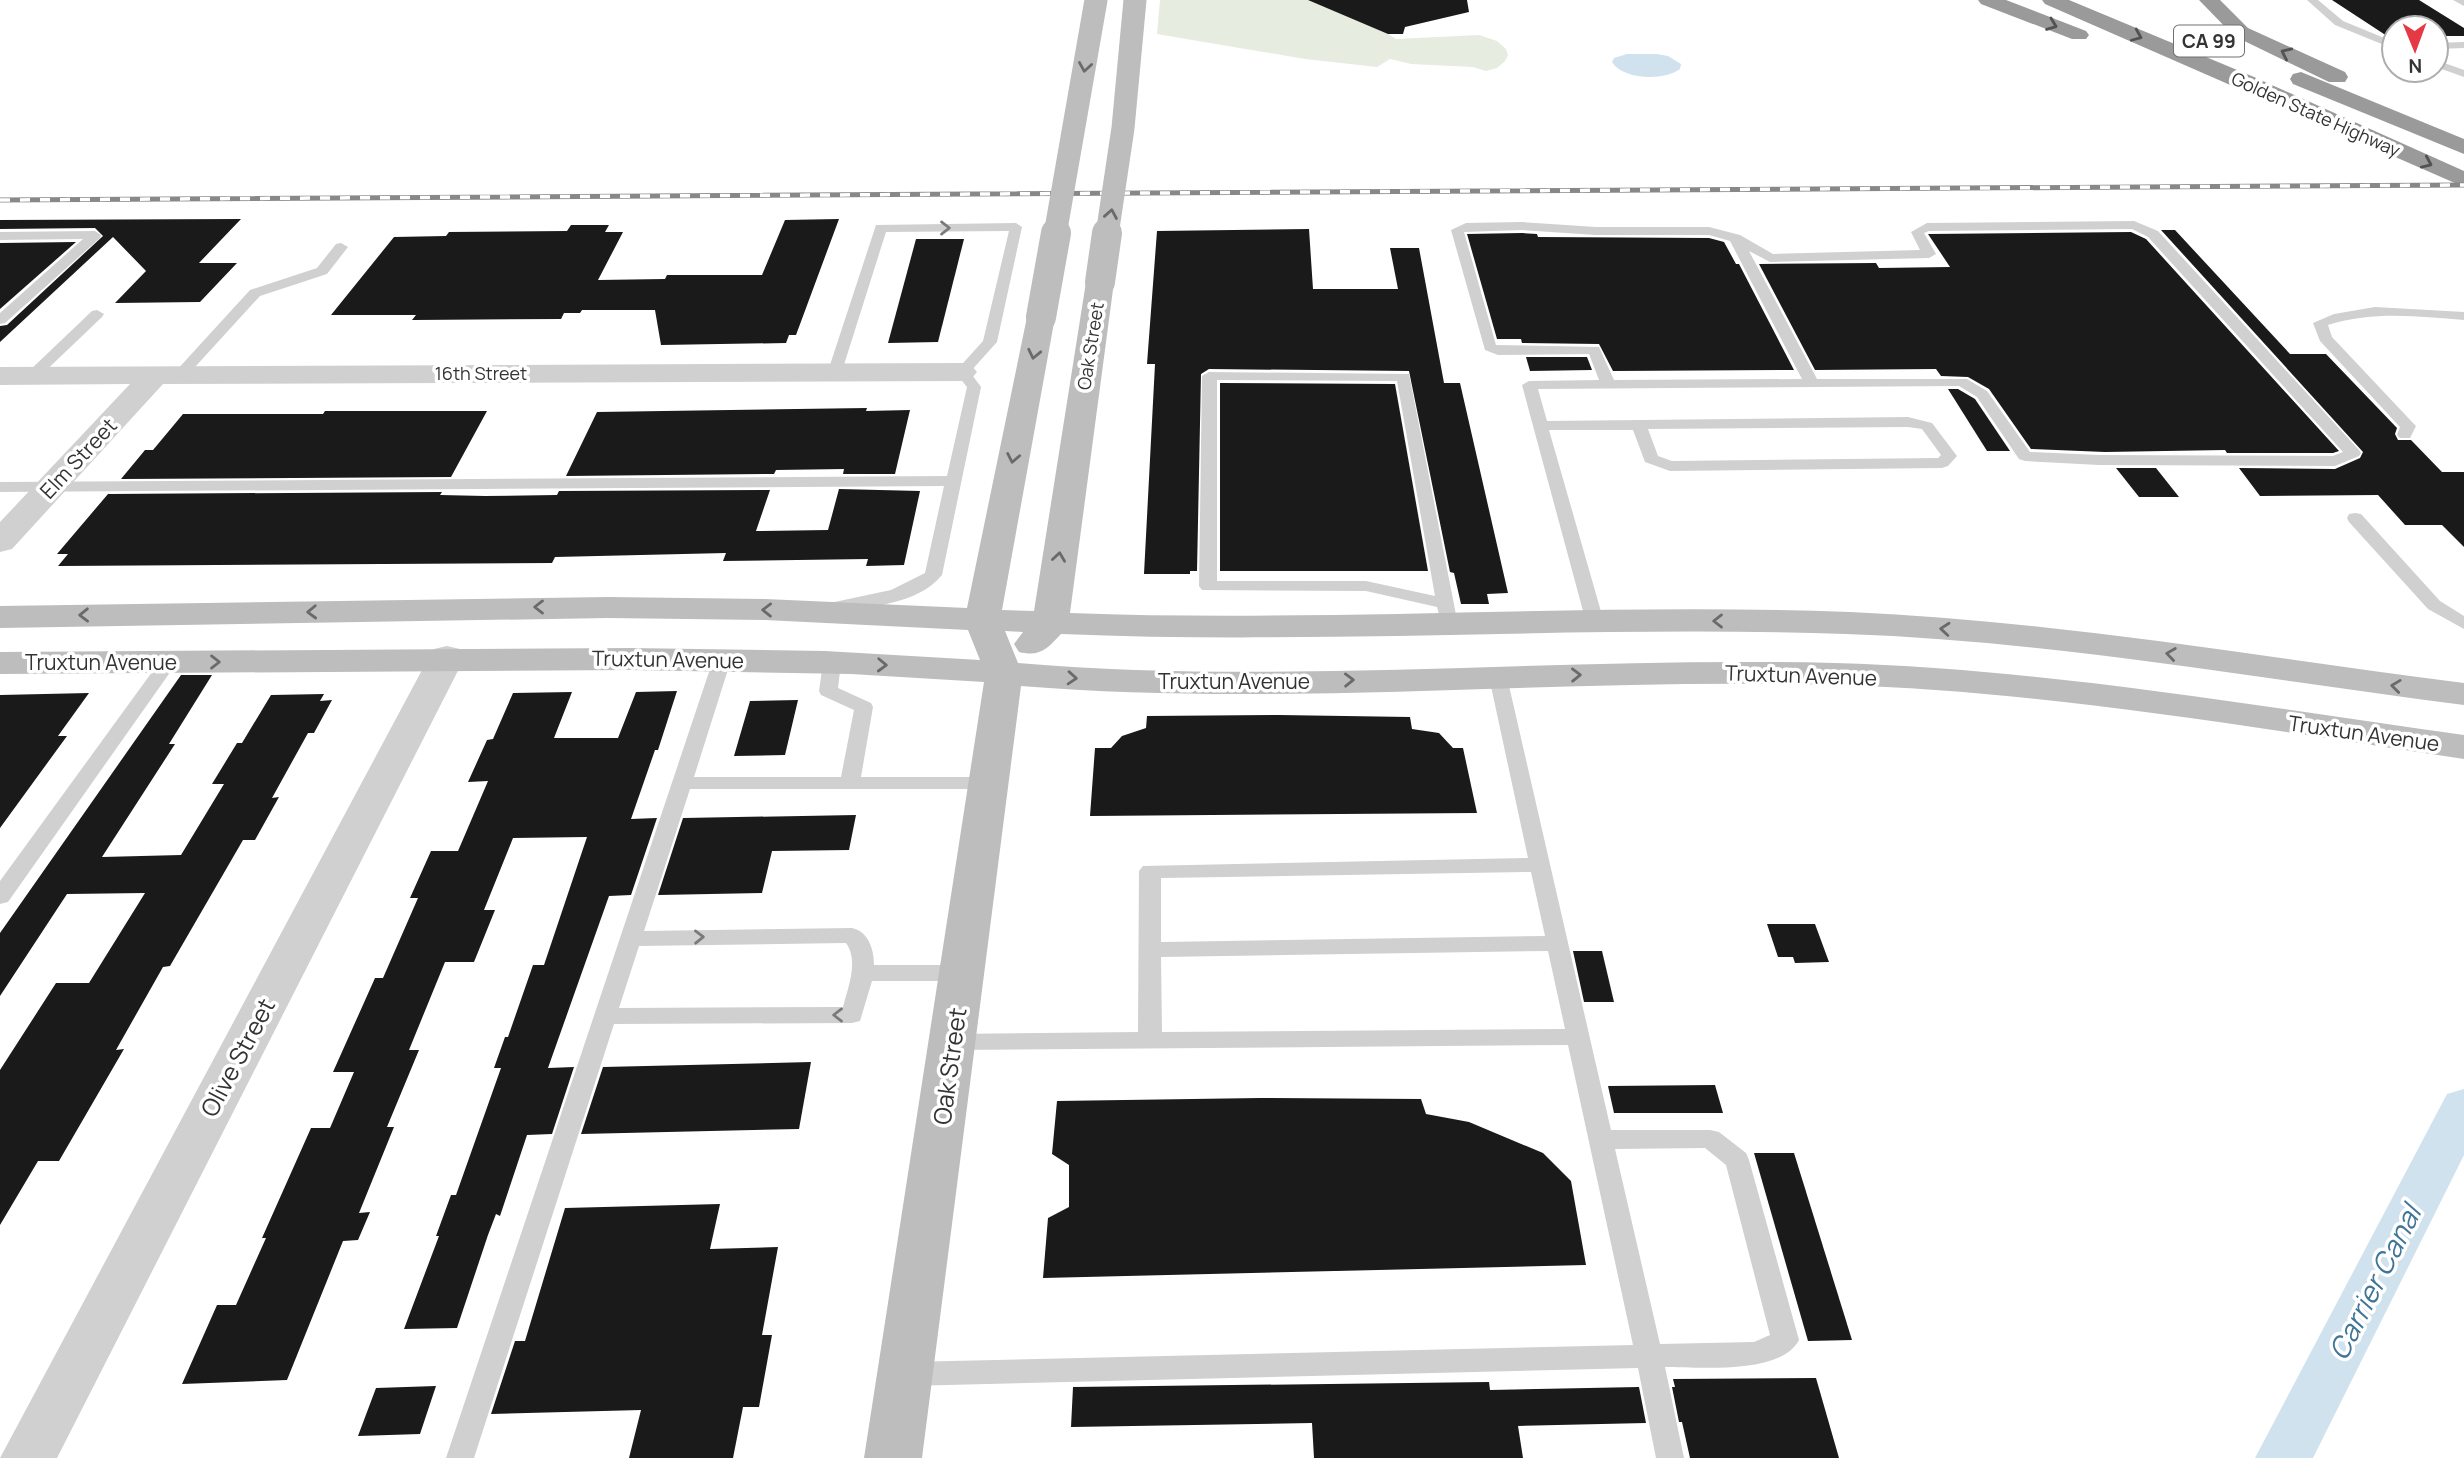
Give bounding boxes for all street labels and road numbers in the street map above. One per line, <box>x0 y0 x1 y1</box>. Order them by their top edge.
road number: CA 99 <box>2174 25 2244 56</box>
street label: Golden State Highway <box>2228 66 2405 162</box>
street label: Oak Street <box>1071 300 1109 392</box>
street label: 16th Street <box>435 361 527 385</box>
street label: Elm Street <box>33 412 123 504</box>
street label: Truxtun Avenue <box>592 644 744 674</box>
street label: Truxtun Avenue <box>25 648 177 676</box>
street label: Truxtun Avenue <box>1725 658 1877 692</box>
street label: Truxtun Avenue <box>1158 667 1310 695</box>
street label: Truxtun Avenue <box>2287 709 2441 757</box>
street label: Olive Street <box>192 992 282 1122</box>
street label: Oak Street <box>924 1005 974 1127</box>

